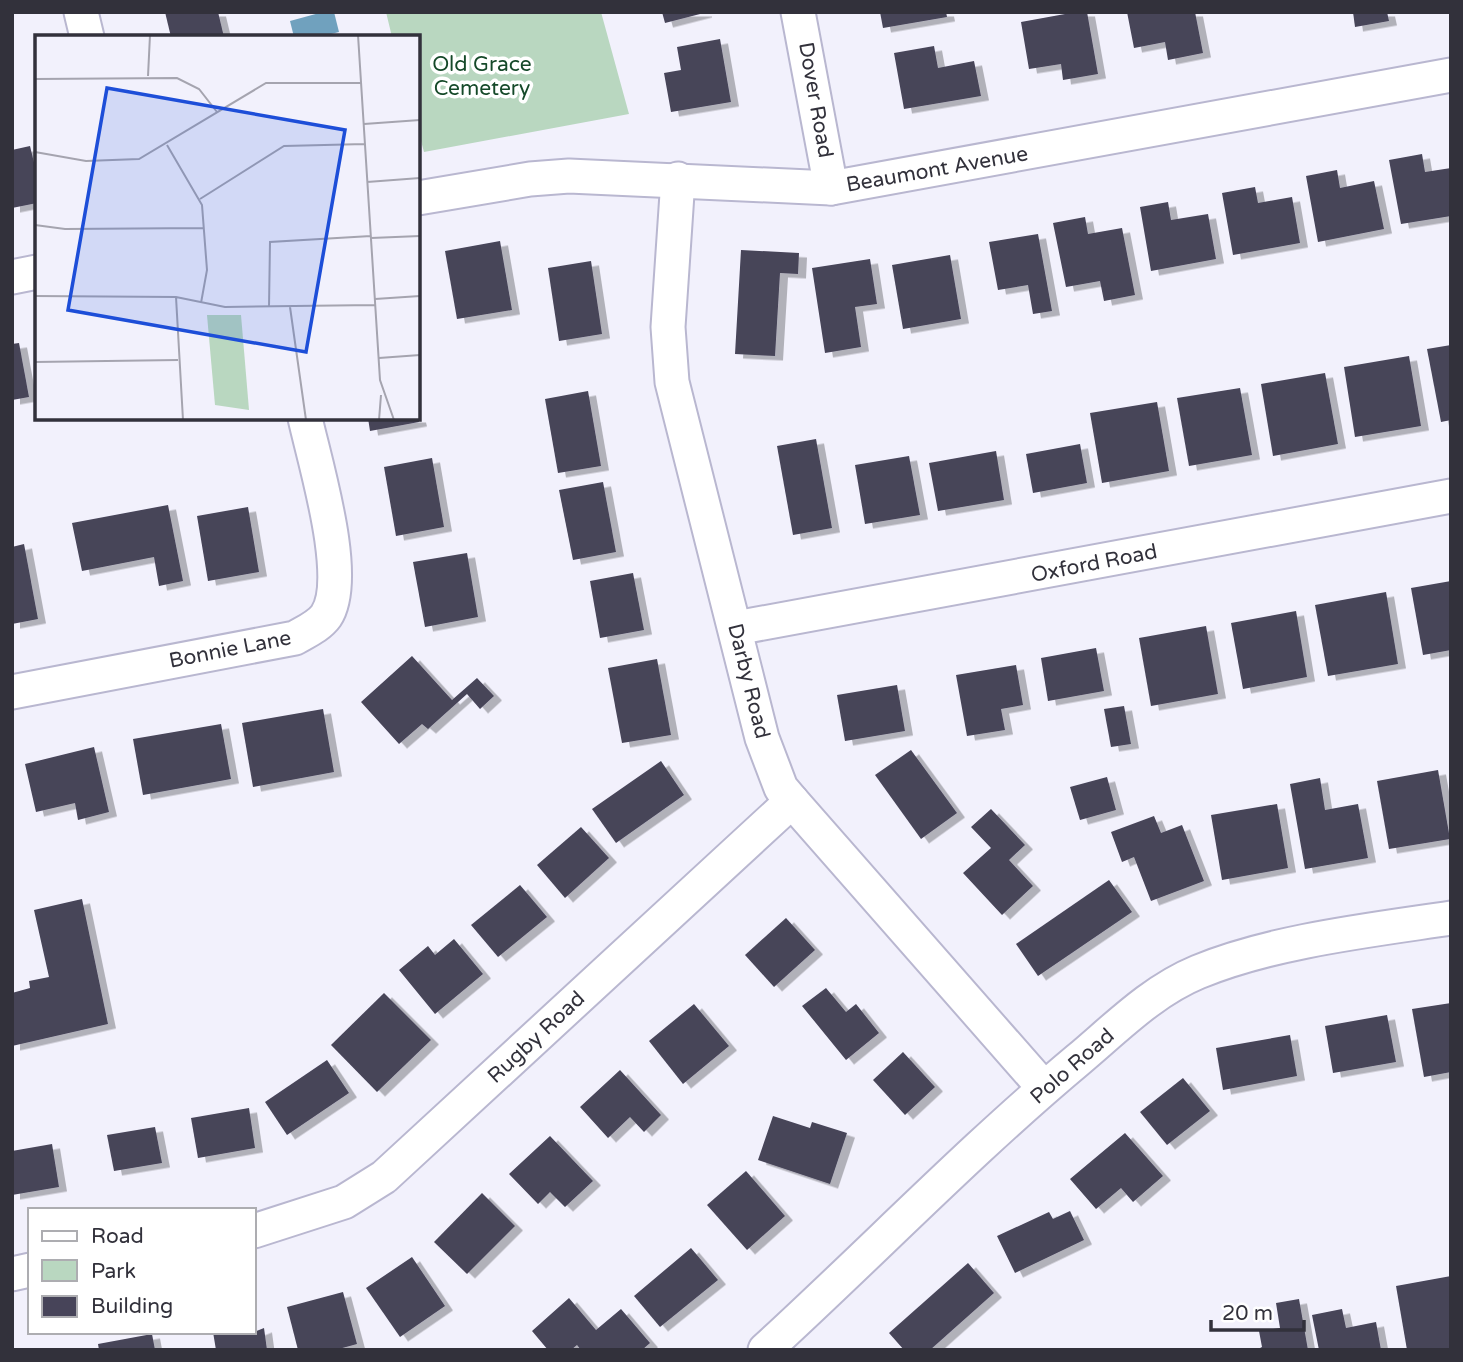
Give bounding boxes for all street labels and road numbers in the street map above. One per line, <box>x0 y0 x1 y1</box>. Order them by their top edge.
street label: Dover Road <box>793 40 838 160</box>
street label: Beaumont Avenue <box>844 141 1030 198</box>
street label: Oxford Road <box>1029 539 1159 588</box>
street label: Darby Road <box>722 621 775 741</box>
street label: Bonnie Lane <box>167 625 293 674</box>
street label: Rugby Road <box>483 986 590 1089</box>
street label: Polo Road <box>1025 1023 1119 1110</box>

